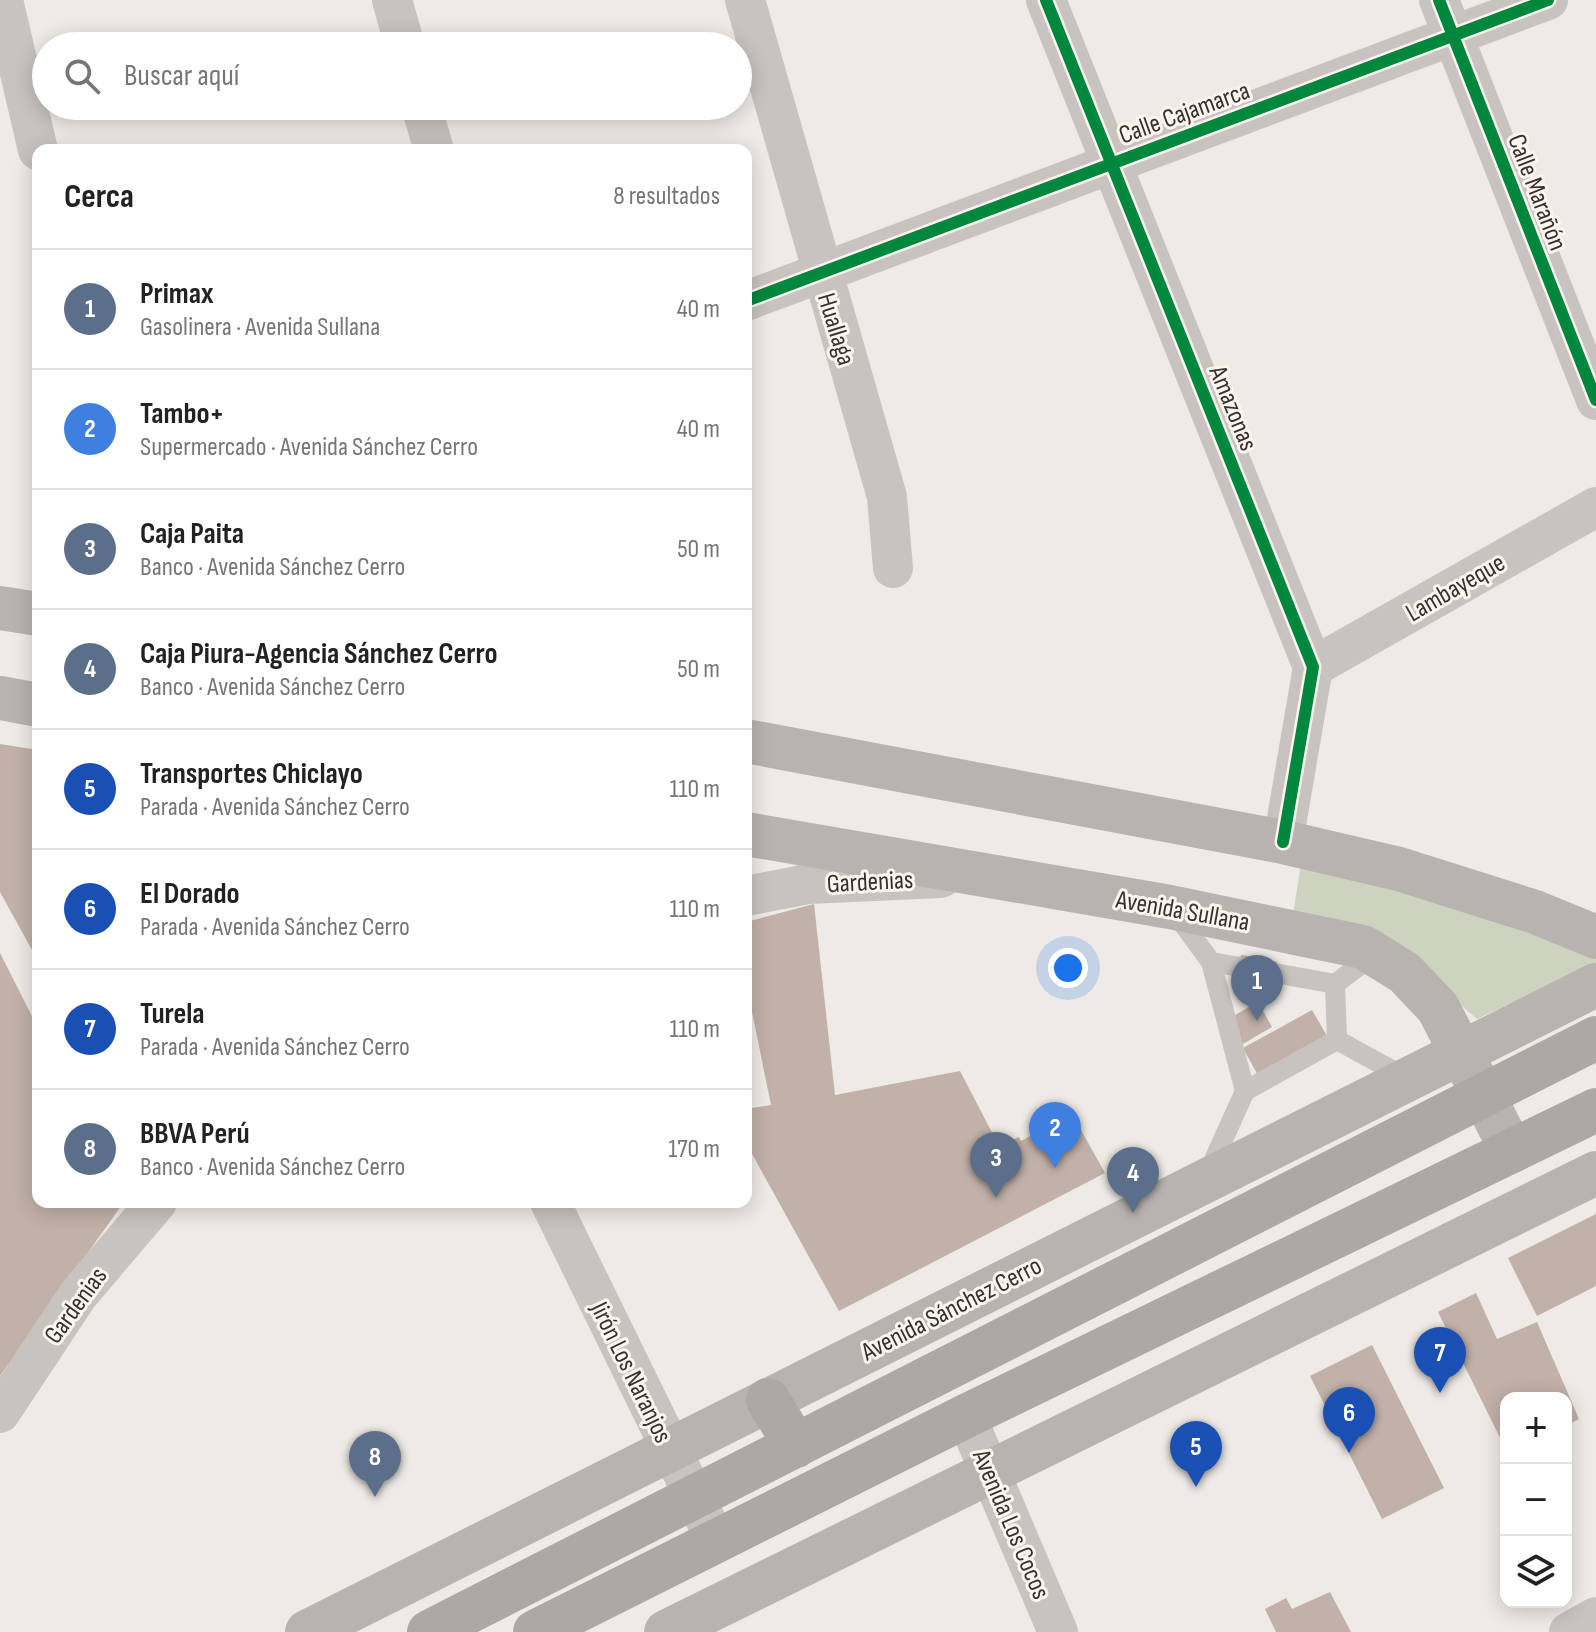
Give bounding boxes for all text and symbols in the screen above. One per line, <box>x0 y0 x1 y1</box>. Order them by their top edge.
search box <box>32 32 752 120</box>
icon: search <box>60 54 104 98</box>
text: Buscar aquí <box>124 58 239 94</box>
street label: Calle Cajamarca <box>1115 75 1254 151</box>
street label: Calle Marañón <box>1500 130 1573 255</box>
text: Cerca <box>64 176 134 217</box>
text: 8 resultados <box>613 181 720 212</box>
text: Primax <box>140 276 214 312</box>
street label: Huallaga <box>810 290 861 369</box>
text: 1 <box>85 294 95 325</box>
text: 40 m <box>677 294 720 325</box>
text: Gasolinera · Avenida Sullana <box>140 312 380 343</box>
street label: Amazonas <box>1201 361 1264 455</box>
text: Tambo+ <box>140 396 224 432</box>
text: 2 <box>84 414 96 445</box>
text: 40 m <box>677 414 720 445</box>
text: Supermercado · Avenida Sánchez Cerro <box>140 432 478 463</box>
text: Caja Paita <box>140 516 244 552</box>
text: 3 <box>84 534 96 565</box>
text: 50 m <box>677 534 720 565</box>
street label: Lambayeque <box>1401 548 1511 629</box>
text: Banco · Avenida Sánchez Cerro <box>140 552 405 583</box>
text: Caja Piura-Agencia Sánchez Cerro <box>140 636 498 672</box>
text: 4 <box>84 654 96 685</box>
text: 50 m <box>677 654 720 685</box>
text: Banco · Avenida Sánchez Cerro <box>140 672 405 703</box>
text: Transportes Chiclayo <box>140 756 363 792</box>
text: 5 <box>84 774 96 805</box>
text: 110 m <box>669 774 720 805</box>
text: Parada · Avenida Sánchez Cerro <box>140 792 410 823</box>
street label: Gardenias <box>826 865 914 900</box>
text: El Dorado <box>140 876 240 912</box>
street label: Avenida Sullana <box>1113 884 1252 938</box>
text: 6 <box>84 894 96 925</box>
text: 110 m <box>669 894 720 925</box>
text: Parada · Avenida Sánchez Cerro <box>140 912 410 943</box>
your location <box>1048 948 1088 988</box>
pin: 1 <box>1231 955 1283 1021</box>
text: Turela <box>140 996 205 1032</box>
text: 7 <box>84 1014 96 1045</box>
text: 110 m <box>669 1014 720 1045</box>
text: Parada · Avenida Sánchez Cerro <box>140 1032 410 1063</box>
pin: 2 <box>1029 1102 1081 1168</box>
text: BBVA Perú <box>140 1116 250 1152</box>
pin: 3 <box>970 1132 1022 1198</box>
text: 8 <box>84 1134 96 1165</box>
text: 170 m <box>668 1134 720 1165</box>
pin: 4 <box>1107 1147 1159 1213</box>
text: Banco · Avenida Sánchez Cerro <box>140 1152 405 1183</box>
street label: Avenida Sánchez Cerro <box>856 1251 1047 1369</box>
street label: Gardenias <box>38 1262 114 1350</box>
street label: Jirón Los Naranjos <box>583 1296 678 1448</box>
pin: 7 <box>1414 1327 1466 1393</box>
pin: 6 <box>1323 1387 1375 1453</box>
map controls <box>1500 1392 1572 1608</box>
button: + <box>1500 1392 1572 1464</box>
pin: 5 <box>1170 1421 1222 1487</box>
pin: 8 <box>349 1431 401 1497</box>
street label: Avenida Los Cocos <box>965 1444 1056 1604</box>
button: − <box>1500 1464 1572 1536</box>
button: layers <box>1500 1536 1572 1608</box>

